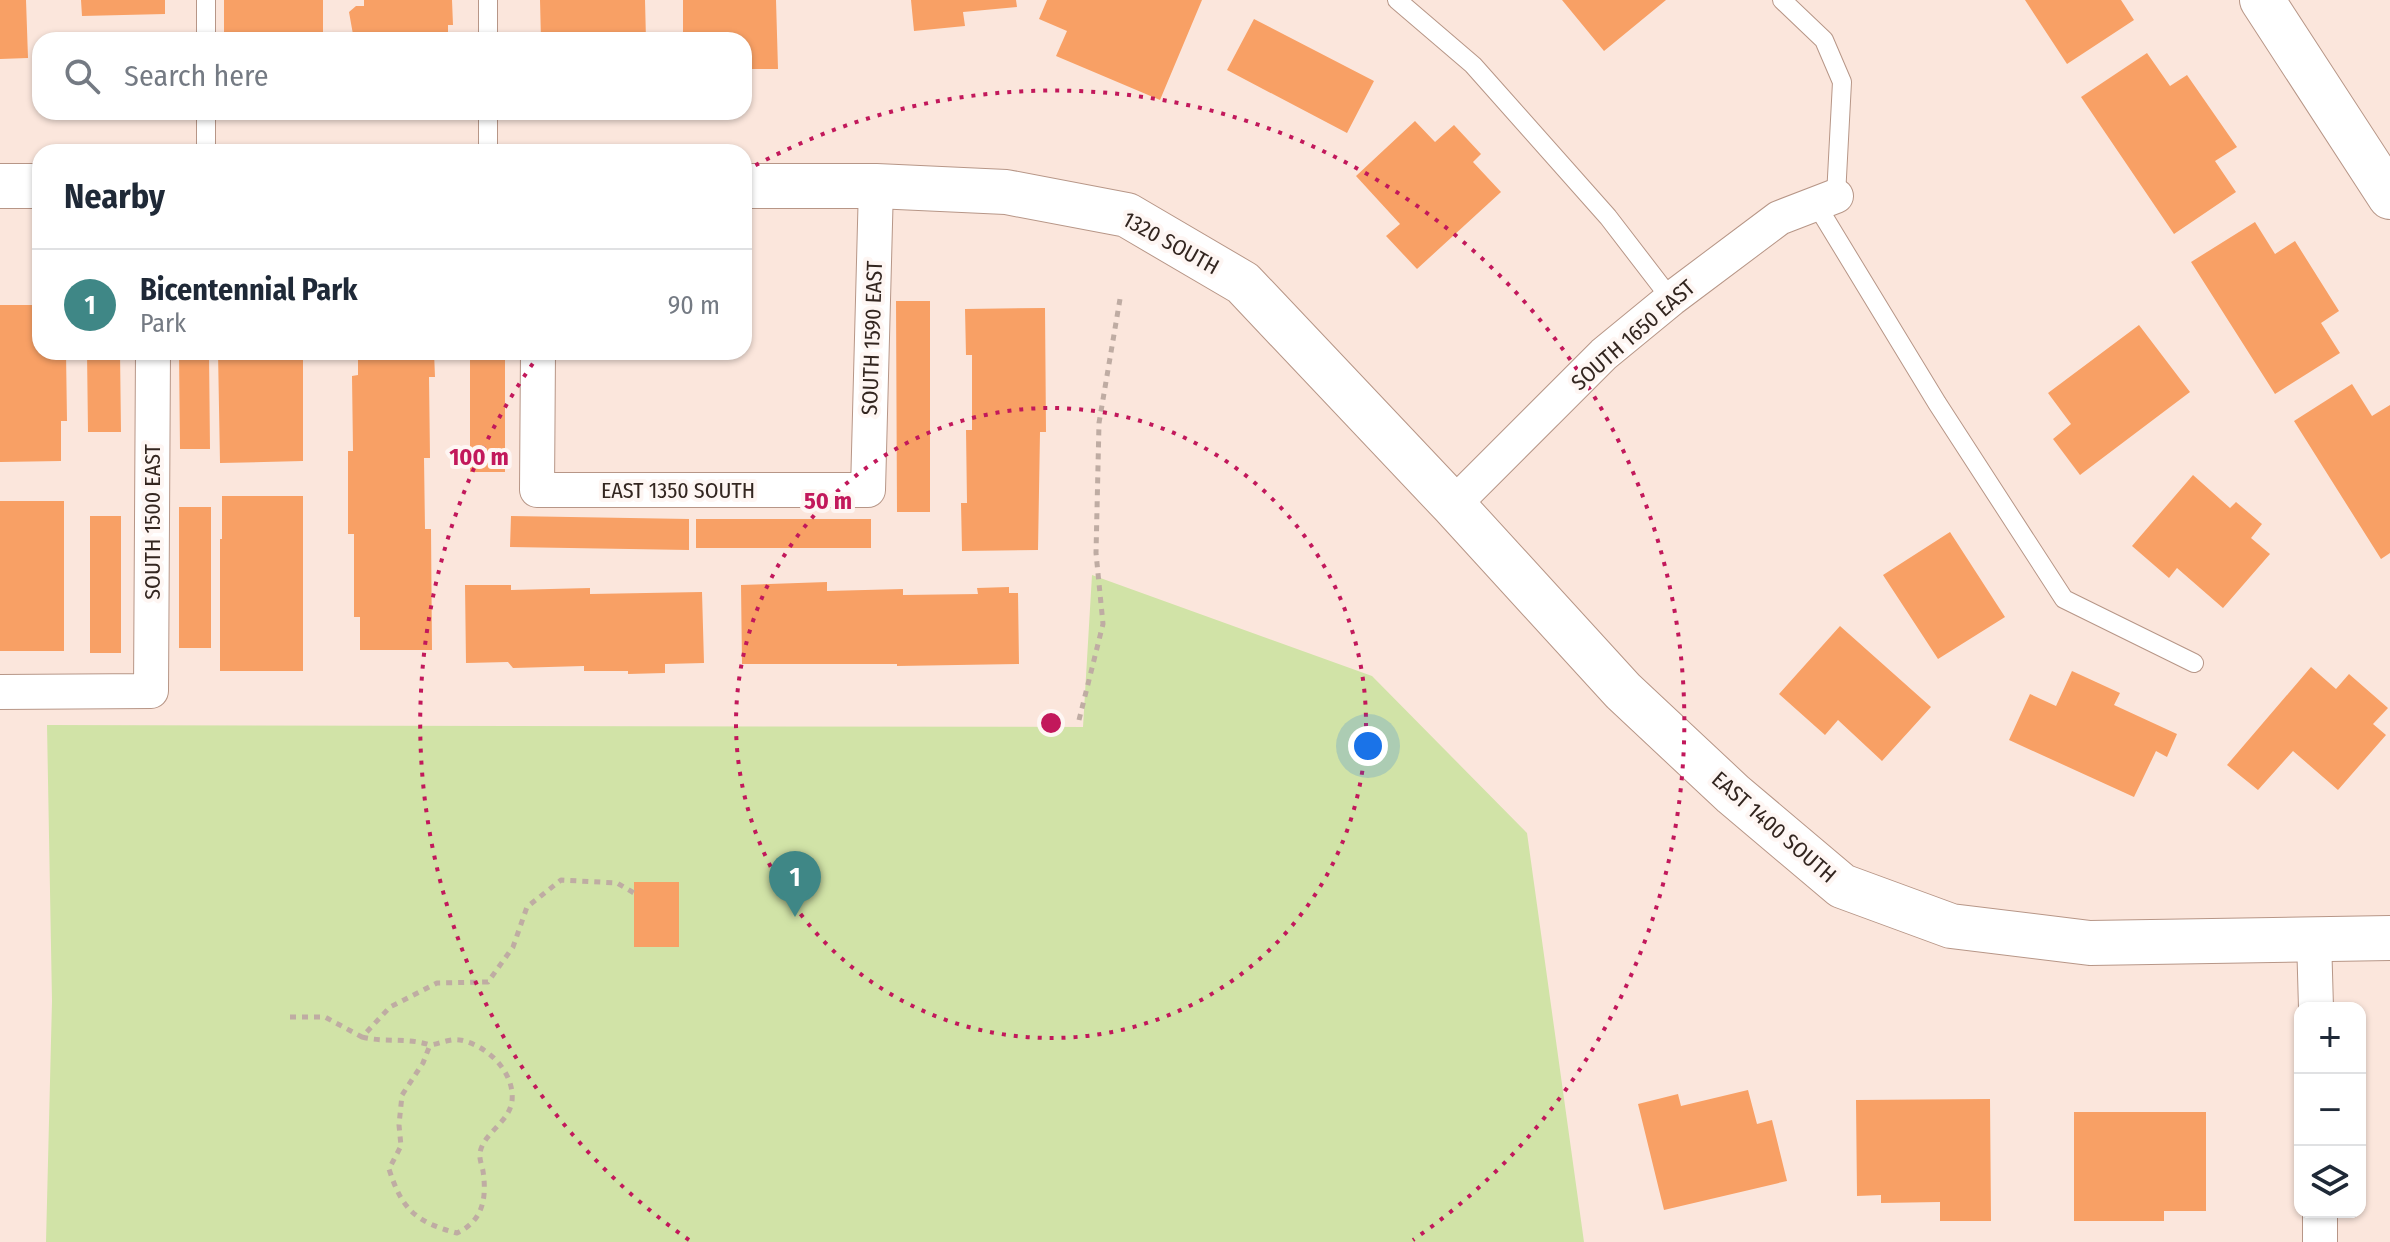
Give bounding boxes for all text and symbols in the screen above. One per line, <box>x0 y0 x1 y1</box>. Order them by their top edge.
search box <box>32 32 752 120</box>
icon: search <box>60 54 104 98</box>
text: Search here <box>124 58 269 94</box>
text: Nearby <box>64 176 165 217</box>
street label: 1320 SOUTH <box>1118 206 1224 280</box>
street label: SOUTH 1590 EAST <box>856 259 888 416</box>
text: Bicentennial Park <box>140 272 358 308</box>
street label: SOUTH 1650 EAST <box>1566 273 1701 396</box>
text: 1 <box>85 290 96 321</box>
text: 90 m <box>668 290 720 321</box>
text: Park <box>140 308 186 339</box>
street label: SOUTH 1500 EAST <box>139 443 166 600</box>
text: 100 m <box>449 443 509 471</box>
street label: EAST 1350 SOUTH <box>601 477 755 504</box>
text: 50 m <box>804 487 852 515</box>
centre of rings <box>1037 709 1065 737</box>
your location <box>1348 726 1388 766</box>
street label: EAST 1400 SOUTH <box>1706 766 1842 888</box>
pin: 1 <box>769 851 821 917</box>
map controls <box>2294 1002 2366 1218</box>
button: + <box>2294 1002 2366 1074</box>
button: − <box>2294 1074 2366 1146</box>
button: layers <box>2294 1146 2366 1218</box>

